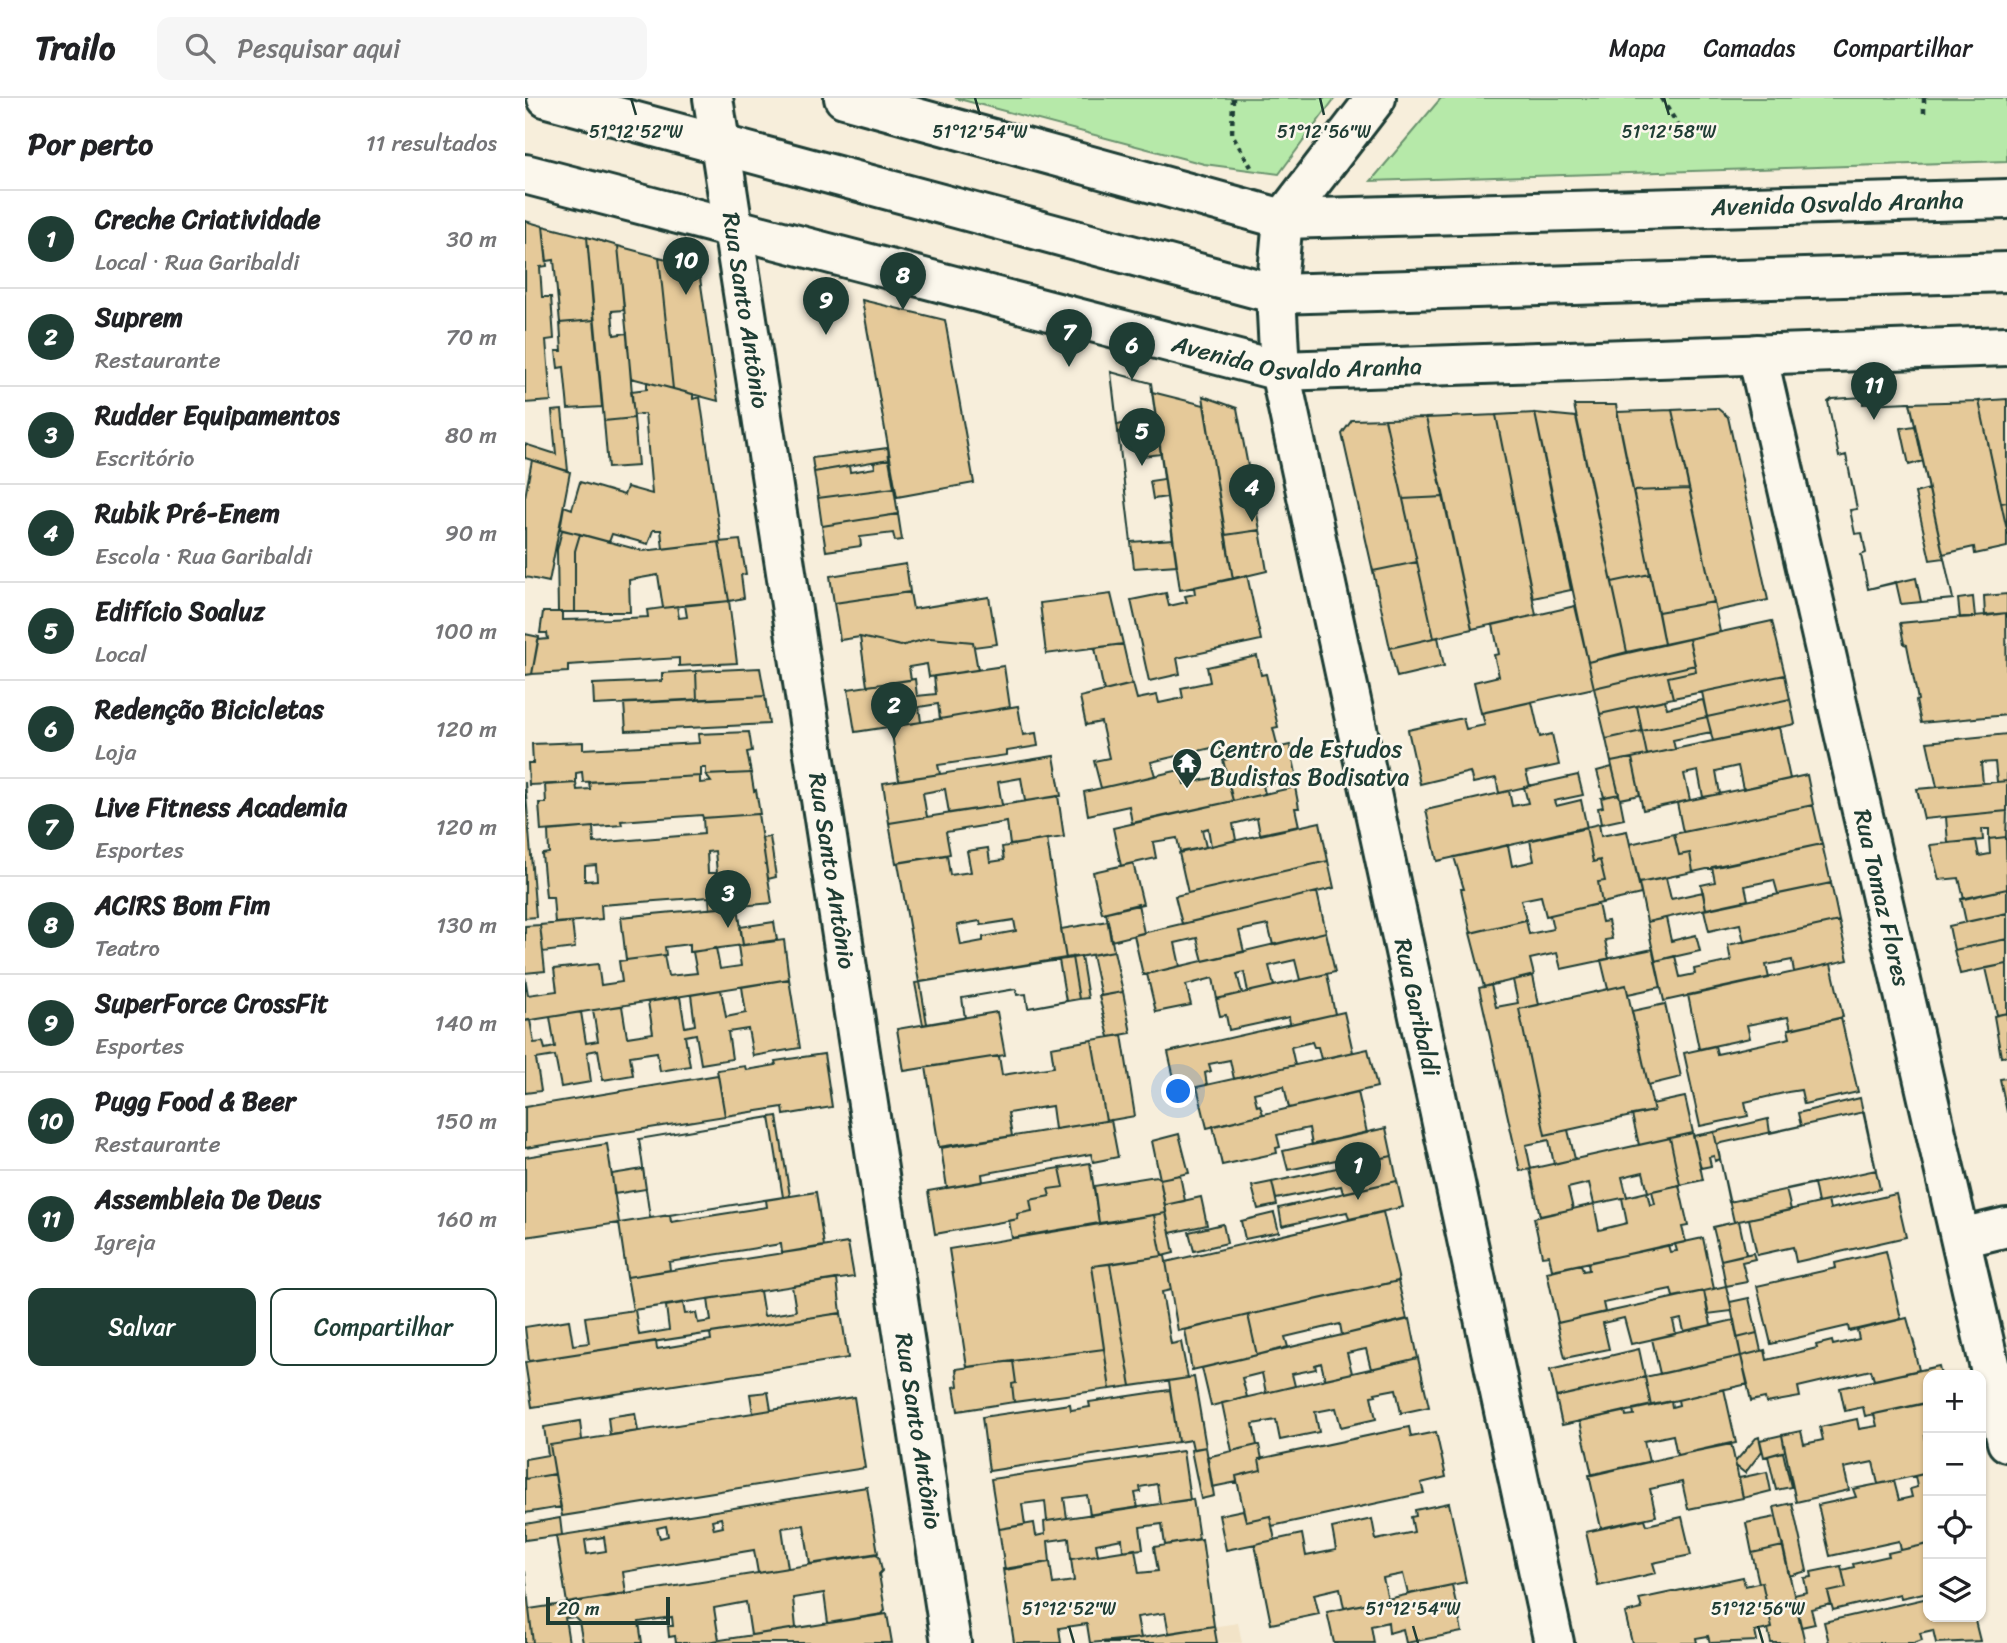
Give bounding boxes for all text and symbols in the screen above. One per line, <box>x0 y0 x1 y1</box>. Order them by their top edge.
search box <box>157 17 647 80</box>
text: Trailo <box>35 19 115 77</box>
text: Pesquisar aqui <box>237 25 400 71</box>
text: Mapa <box>1609 27 1665 69</box>
text: Camadas <box>1703 27 1795 69</box>
text: Compartilhar <box>1833 27 1972 69</box>
icon: search <box>181 29 219 67</box>
text: 51°12'52"W <box>589 116 684 148</box>
text: 51°12'54"W <box>933 116 1029 148</box>
text: 51°12'56"W <box>1277 116 1372 148</box>
text: 51°12'58"W <box>1622 116 1717 148</box>
text: Por perto <box>28 117 153 171</box>
text: 11 resultados <box>366 123 497 164</box>
street label: Avenida Osvaldo Aranha <box>1709 179 1964 228</box>
text: Creche Criatividade <box>95 196 321 242</box>
street label: Rua Santo Antônio <box>710 209 782 412</box>
text: 1 <box>46 219 56 260</box>
text: 30 m <box>446 219 497 260</box>
pin: 10 <box>663 237 709 295</box>
text: Local · Rua Garibaldi <box>95 242 299 283</box>
pin: 8 <box>880 252 926 310</box>
pin: 9 <box>803 277 849 335</box>
text: Suprem <box>95 294 183 340</box>
pin: 7 <box>1046 309 1092 367</box>
text: 2 <box>44 317 58 358</box>
text: 70 m <box>446 317 497 358</box>
pin: 6 <box>1109 322 1155 380</box>
street label: Avenida Osvaldo Aranha <box>1167 322 1423 392</box>
text: Restaurante <box>95 340 221 381</box>
pin: 11 <box>1851 362 1897 420</box>
text: Rudder Equipamentos <box>95 392 340 438</box>
pin: 5 <box>1119 408 1165 466</box>
text: 3 <box>45 415 57 456</box>
text: 80 m <box>445 415 497 456</box>
text: Escritório <box>95 438 195 479</box>
pin: 4 <box>1229 464 1275 522</box>
text: Rubik Pré-Enem <box>95 490 280 536</box>
text: 4 <box>44 513 58 554</box>
text: 90 m <box>445 513 497 554</box>
text: Escola · Rua Garibaldi <box>95 536 312 577</box>
text: Edifício Soaluz <box>95 588 265 634</box>
text: 5 <box>44 611 58 652</box>
text: 100 m <box>434 611 497 652</box>
text: Local <box>95 634 147 675</box>
pin: 2 <box>871 682 917 740</box>
text: Redenção Bicicletas <box>95 686 324 732</box>
text: 6 <box>44 709 58 750</box>
text: 120 m <box>436 709 497 750</box>
place label: Centro de Estudos Budistas Bodisatva <box>1210 728 1410 798</box>
text: Loja <box>95 732 136 773</box>
temple icon: Centro de Estudos Budistas Bodisatva <box>1170 746 1204 790</box>
street label: Rua Santo Antônio <box>796 770 868 972</box>
text: Live Fitness Academia <box>95 784 347 830</box>
street label: Rua Tomaz Flores <box>1841 805 1923 991</box>
text: 7 <box>44 807 58 848</box>
text: 120 m <box>436 807 497 848</box>
text: Esportes <box>95 830 184 871</box>
pin: 3 <box>705 870 751 928</box>
text: ACIRS Bom Fim <box>95 882 270 928</box>
text: 8 <box>44 905 58 946</box>
text: 130 m <box>436 905 497 946</box>
text: Teatro <box>95 928 160 969</box>
street label: Rua Garibaldi <box>1382 934 1452 1081</box>
text: SuperForce CrossFit <box>95 980 329 1026</box>
text: 9 <box>44 1003 58 1044</box>
text: 140 m <box>435 1003 497 1044</box>
text: Esportes <box>95 1026 184 1067</box>
your location <box>1161 1074 1195 1108</box>
text: Pugg Food & Beer <box>95 1078 296 1124</box>
text: 10 <box>39 1101 63 1142</box>
text: 150 m <box>435 1101 497 1142</box>
text: Restaurante <box>95 1124 221 1165</box>
pin: 1 <box>1335 1142 1381 1200</box>
text: Assembleia De Deus <box>95 1176 321 1222</box>
text: 11 <box>41 1199 61 1240</box>
text: 160 m <box>436 1199 497 1240</box>
text: Igreja <box>95 1222 155 1263</box>
button: Salvar <box>28 1288 256 1366</box>
button: Compartilhar <box>270 1288 497 1366</box>
street label: Rua Santo Antônio <box>883 1330 954 1532</box>
map controls <box>1923 1370 1986 1622</box>
button: + <box>1923 1370 1986 1433</box>
button: − <box>1923 1433 1986 1496</box>
button: locate <box>1923 1496 1986 1559</box>
button: layers <box>1923 1559 1986 1622</box>
text: 20 m <box>557 1592 600 1625</box>
text: 51°12'52"W <box>1022 1593 1117 1625</box>
text: 51°12'54"W <box>1366 1593 1462 1625</box>
text: 51°12'56"W <box>1711 1593 1806 1625</box>
scale bar <box>546 1594 670 1626</box>

